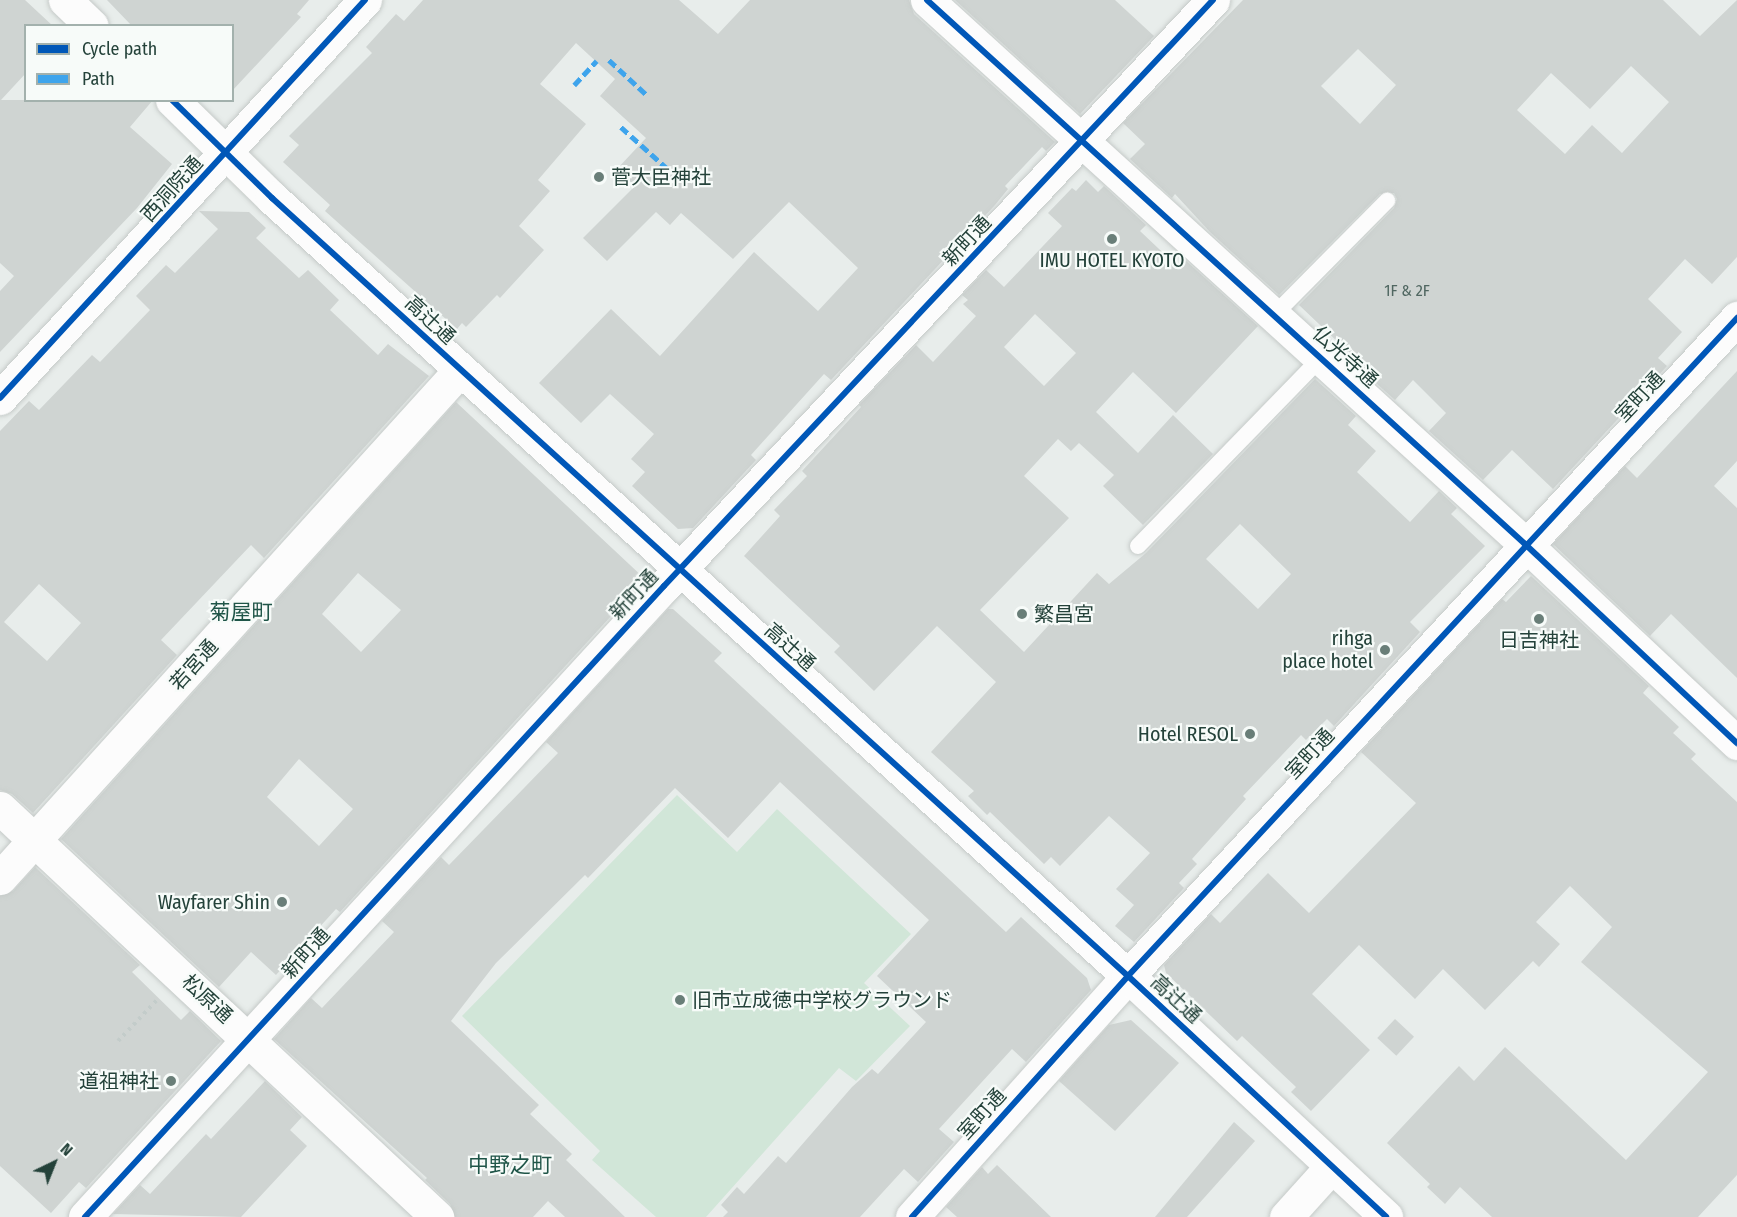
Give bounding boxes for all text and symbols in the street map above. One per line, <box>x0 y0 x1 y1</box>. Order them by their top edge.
legend <box>24 24 234 102</box>
text: Cycle path <box>82 38 157 60</box>
text: Path <box>82 68 115 90</box>
street label: 西洞院通 <box>136 151 208 227</box>
place label: 菅大臣神社 <box>611 165 711 189</box>
marker: 菅大臣神社 <box>592 170 606 184</box>
street label: 新町通 <box>938 211 996 271</box>
marker: IMU HOTEL KYOTO <box>1105 232 1119 246</box>
place label: IMU HOTEL KYOTO <box>1040 248 1184 272</box>
house number: 1F & 2F <box>1384 281 1430 301</box>
street label: 高辻通 <box>400 291 460 349</box>
street label: 仏光寺通 <box>1307 321 1383 393</box>
street label: 室町通 <box>1611 367 1669 427</box>
street label: 新町通 <box>605 565 663 625</box>
district label: 菊屋町 <box>210 599 272 625</box>
place label: 繁昌宮 <box>1034 602 1094 626</box>
marker: 繁昌宮 <box>1015 607 1029 621</box>
marker: 日吉神社 <box>1532 612 1546 626</box>
street label: 高辻通 <box>760 618 820 676</box>
place label: rihga place hotel <box>1282 626 1373 673</box>
place label: 日吉神社 <box>1499 628 1579 652</box>
street label: 若宮通 <box>165 635 223 695</box>
marker: rihga place hotel <box>1378 643 1392 657</box>
place label: Hotel RESOL <box>1138 722 1238 746</box>
street label: 室町通 <box>1281 724 1339 784</box>
marker: Hotel RESOL <box>1243 727 1257 741</box>
place label: Wayfarer Shin <box>158 890 270 914</box>
marker: Wayfarer Shin <box>275 895 289 909</box>
street label: 新町通 <box>277 923 335 983</box>
street label: 松原通 <box>177 970 237 1028</box>
street label: 高辻通 <box>1146 970 1206 1028</box>
place label: 旧市立成徳中学校グラウンド <box>692 988 952 1012</box>
marker: 旧市立成徳中学校グラウンド <box>673 993 687 1007</box>
place label: 道祖神社 <box>79 1069 159 1093</box>
marker: 道祖神社 <box>164 1074 178 1088</box>
street label: 室町通 <box>953 1084 1011 1144</box>
north arrow <box>24 1133 84 1193</box>
text: N <box>57 1139 77 1160</box>
district label: 中野之町 <box>468 1152 552 1178</box>

